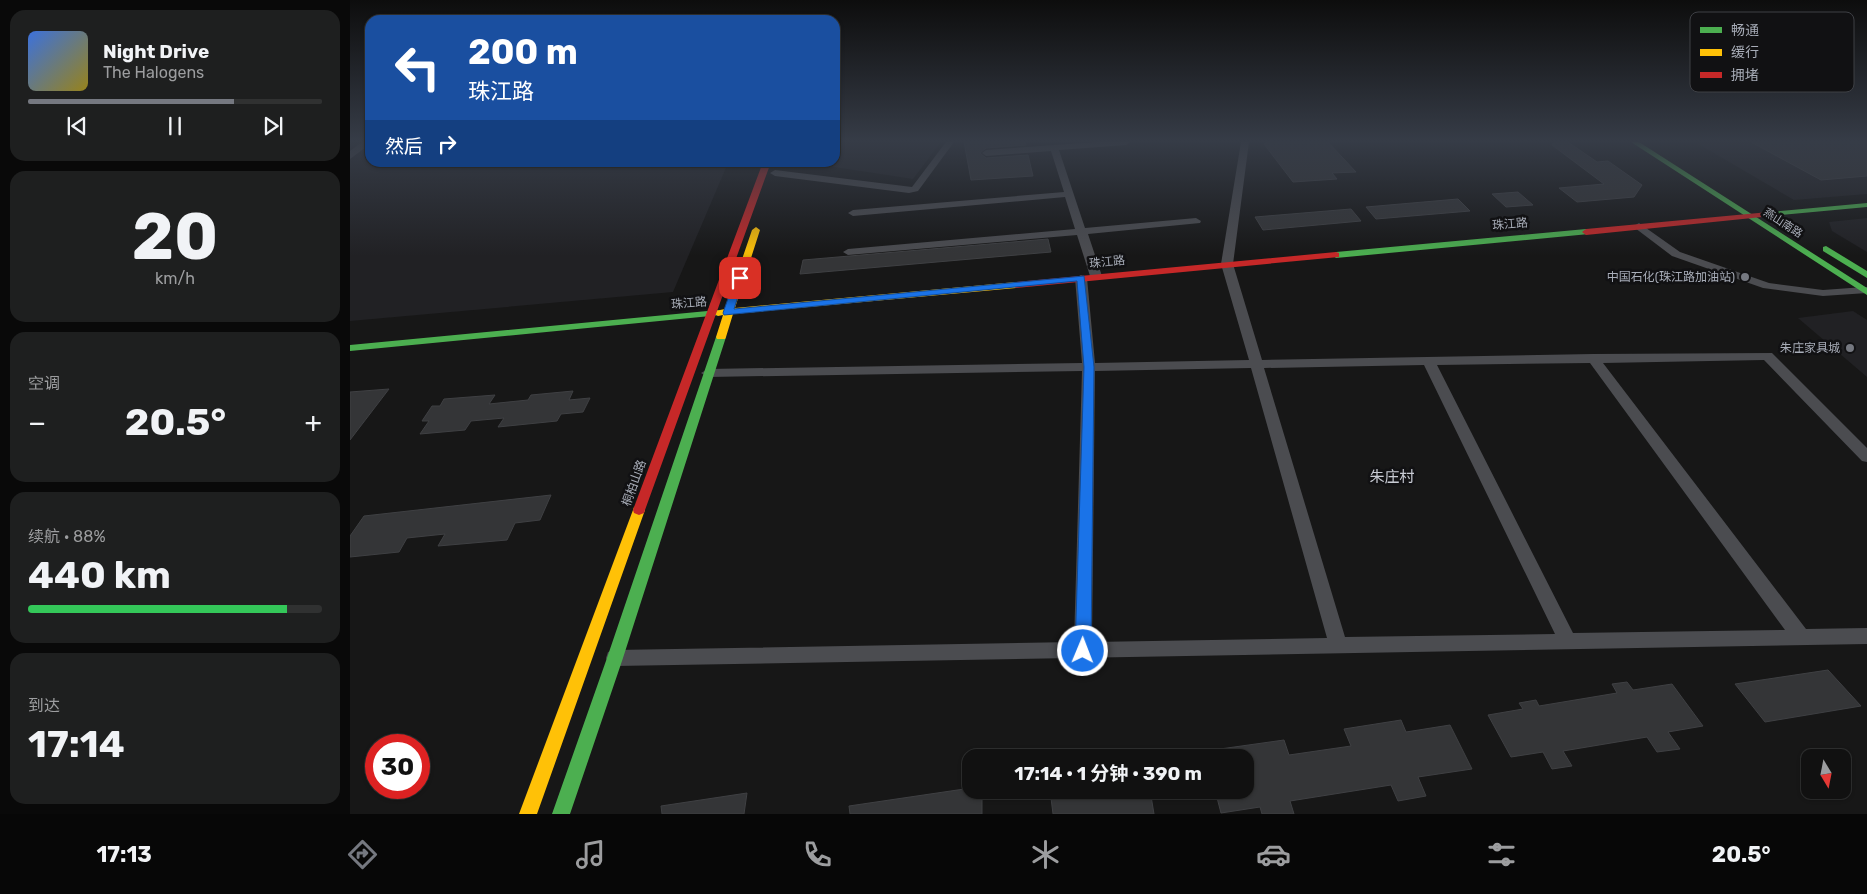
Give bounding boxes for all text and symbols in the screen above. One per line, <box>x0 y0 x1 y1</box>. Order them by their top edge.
legend <box>1690 12 1854 92</box>
text: 畅通 <box>1731 22 1759 39</box>
text: 200 m <box>468 31 578 73</box>
icon: left <box>385 35 450 100</box>
text: Night Drive <box>103 40 209 63</box>
text: 缓行 <box>1731 44 1759 61</box>
text: The Halogens <box>103 63 204 82</box>
text: 拥堵 <box>1731 67 1759 84</box>
text: 珠江路 <box>468 78 534 105</box>
icon: previous <box>63 112 91 140</box>
icon: pause <box>161 112 189 140</box>
icon: next <box>259 112 287 140</box>
icon: right <box>433 130 461 158</box>
text: 然后 <box>385 135 423 158</box>
text: 20 <box>132 198 218 275</box>
street label: 燕山南路 <box>1761 206 1805 240</box>
street label: 珠江路 <box>1491 215 1529 233</box>
street label: 珠江路 <box>1088 253 1126 271</box>
pin <box>719 257 761 299</box>
icon: arrive <box>726 264 754 292</box>
text: km/h <box>155 269 195 288</box>
place label: 中国石化(珠江路加油站) <box>1607 270 1735 284</box>
marker: 中国石化(珠江路加油站) <box>1739 271 1751 283</box>
street label: 珠江路 <box>670 294 708 312</box>
place label: 朱庄家具城 <box>1780 341 1840 355</box>
marker: 朱庄家具城 <box>1844 342 1856 354</box>
text: 空调 <box>28 374 60 393</box>
text: 20.5° <box>125 399 226 445</box>
text: − <box>28 406 46 439</box>
text: + <box>305 406 322 439</box>
street label: 桐柏山路 <box>619 458 649 508</box>
district label: 朱庄村 <box>1369 468 1415 486</box>
text: 续航 · 88% <box>28 527 106 546</box>
text: 440 km <box>28 552 171 598</box>
position arrow <box>1056 624 1108 676</box>
text: 到达 <box>28 696 60 715</box>
text: 17:14 <box>28 721 125 767</box>
speed limit sign: 30 <box>365 734 430 799</box>
north arrow <box>1801 749 1851 799</box>
map controls <box>1801 749 1851 799</box>
text: 17:14 · 1 分钟 · 390 m <box>1014 762 1202 785</box>
icon: directions <box>345 837 380 872</box>
icon: music <box>573 837 608 872</box>
icon: phone <box>800 837 835 872</box>
icon: climate <box>1028 837 1063 872</box>
icon: car <box>1256 837 1291 872</box>
icon: filters <box>1484 837 1519 872</box>
text: 17:13 <box>96 841 152 868</box>
text: 20.5° <box>1712 841 1770 868</box>

